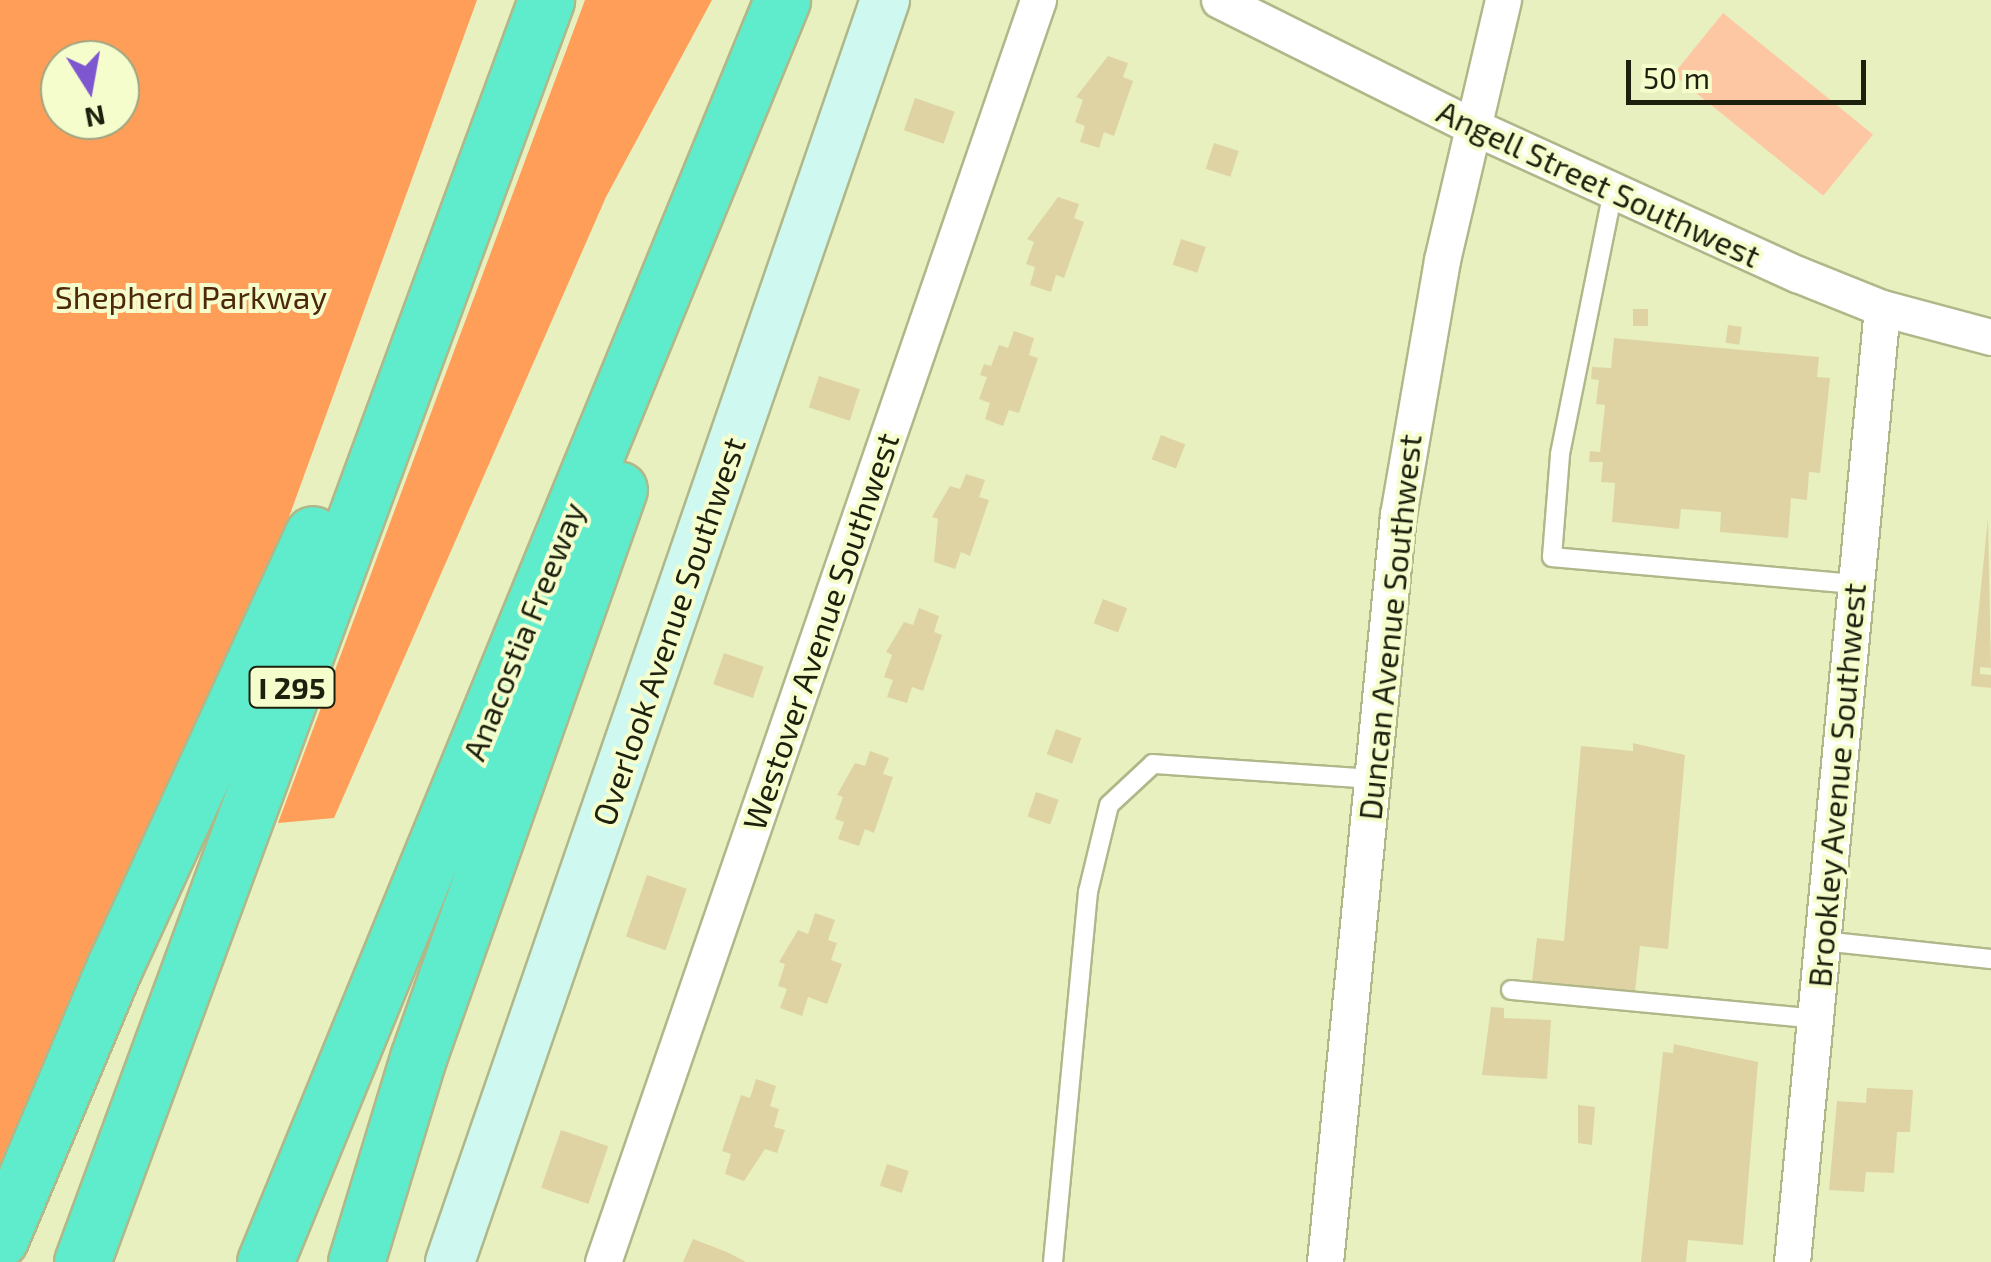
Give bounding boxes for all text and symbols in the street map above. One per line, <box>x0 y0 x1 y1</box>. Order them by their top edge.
north arrow <box>40 40 140 140</box>
scale bar <box>1631 40 1871 102</box>
text: 50 m <box>1643 59 1710 95</box>
street label: Angell Street Southwest <box>1431 91 1767 275</box>
text: N <box>82 99 109 136</box>
park label: Shepherd Parkway <box>55 277 327 315</box>
street label: Westover Avenue Southwest <box>734 427 906 835</box>
street label: Overlook Avenue Southwest <box>583 431 753 831</box>
street label: Duncan Avenue Southwest <box>1350 432 1428 822</box>
street label: Anacostia Freeway <box>454 496 592 766</box>
street label: Brookley Avenue Southwest <box>1799 581 1873 989</box>
road number: I 295 <box>247 662 337 712</box>

